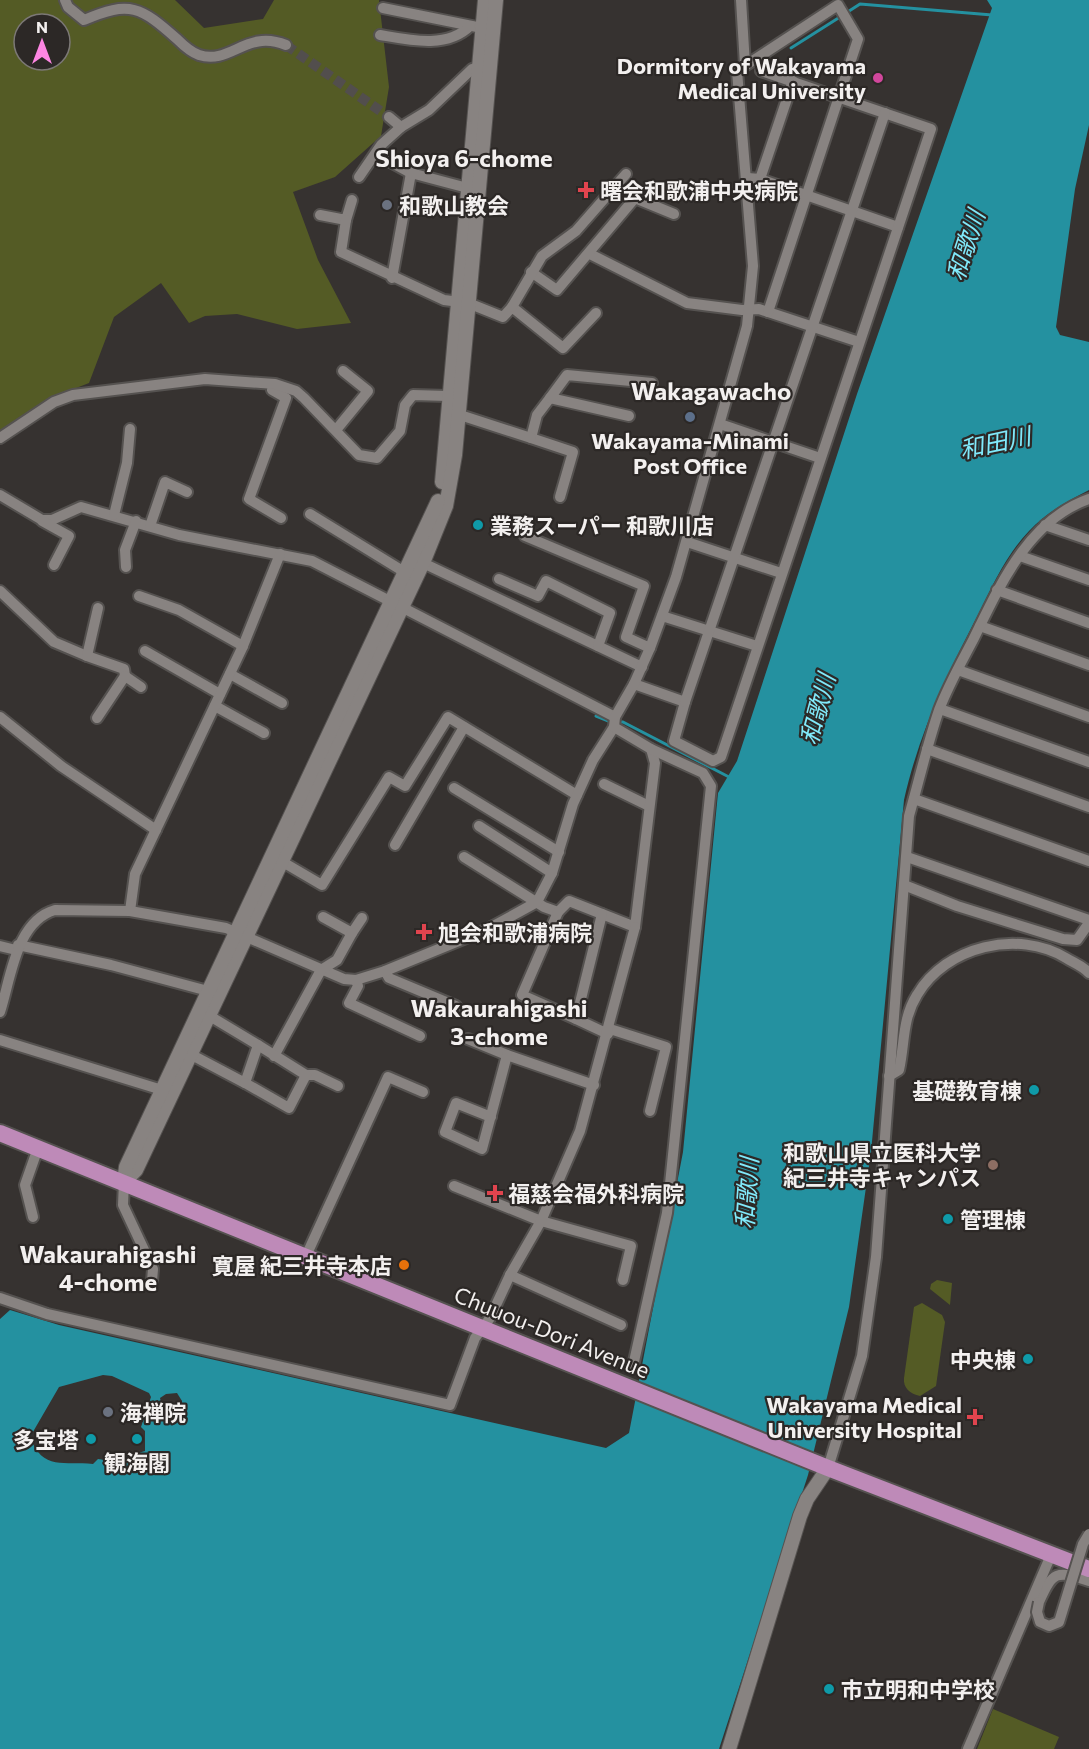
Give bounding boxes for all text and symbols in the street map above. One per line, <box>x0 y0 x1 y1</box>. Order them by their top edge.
north arrow <box>12 12 72 72</box>
text: N <box>36 17 48 36</box>
place label: Dormitory of Wakayama Medical University <box>617 52 866 104</box>
marker: Dormitory of Wakayama Medical University <box>871 71 885 85</box>
district label: Shioya 6-chome <box>375 143 553 172</box>
place label: 曙会和歌浦中央病院 <box>600 177 798 204</box>
marker: 曙会和歌浦中央病院 <box>577 181 595 199</box>
place label: 和歌山教会 <box>399 192 509 219</box>
marker: 和歌山教会 <box>380 198 394 212</box>
water label: 和歌川 <box>940 203 991 284</box>
district label: Wakagawacho <box>631 376 791 405</box>
marker: Wakayama-Minami Post Office <box>683 410 697 424</box>
water label: 和田川 <box>957 420 1036 464</box>
place label: Wakayama-Minami Post Office <box>591 427 789 479</box>
place label: 業務スーパー 和歌川店 <box>490 512 714 539</box>
marker: 業務スーパー 和歌川店 <box>471 518 485 532</box>
water label: 和歌川 <box>794 668 841 748</box>
place label: 旭会和歌浦病院 <box>438 919 592 946</box>
marker: 旭会和歌浦病院 <box>415 923 433 941</box>
district label: Wakaurahigashi 3-chome <box>411 993 587 1050</box>
place label: 基礎教育棟 <box>912 1077 1022 1104</box>
marker: 基礎教育棟 <box>1027 1083 1041 1097</box>
place label: 和歌山県立医科大学 紀三井寺キャンパス <box>783 1139 981 1191</box>
water label: 和歌川 <box>729 1153 763 1230</box>
marker: 和歌山県立医科大学 紀三井寺キャンパス <box>986 1158 1000 1172</box>
place label: 福慈会福外科病院 <box>508 1180 684 1207</box>
marker: 福慈会福外科病院 <box>486 1184 504 1202</box>
place label: 管理棟 <box>960 1206 1026 1233</box>
marker: 管理棟 <box>941 1212 955 1226</box>
district label: Wakaurahigashi 4-chome <box>20 1239 196 1296</box>
place label: 寛屋 紀三井寺本店 <box>212 1252 392 1279</box>
marker: 寛屋 紀三井寺本店 <box>397 1258 411 1272</box>
street label: Chuuou-Dori Avenue <box>450 1280 654 1384</box>
place label: 中央棟 <box>950 1346 1016 1373</box>
marker: 中央棟 <box>1021 1352 1035 1366</box>
place label: Wakayama Medical University Hospital <box>766 1391 962 1443</box>
place label: 海禅院 <box>120 1399 186 1426</box>
marker: 海禅院 <box>101 1405 115 1419</box>
marker: Wakayama Medical University Hospital <box>966 1408 984 1426</box>
place label: 多宝塔 <box>13 1426 79 1453</box>
marker: 多宝塔 <box>84 1432 98 1446</box>
marker: 観海閣 <box>130 1432 144 1446</box>
place label: 観海閣 <box>104 1449 170 1476</box>
place label: 市立明和中学校 <box>841 1676 995 1703</box>
marker: 市立明和中学校 <box>822 1682 836 1696</box>

